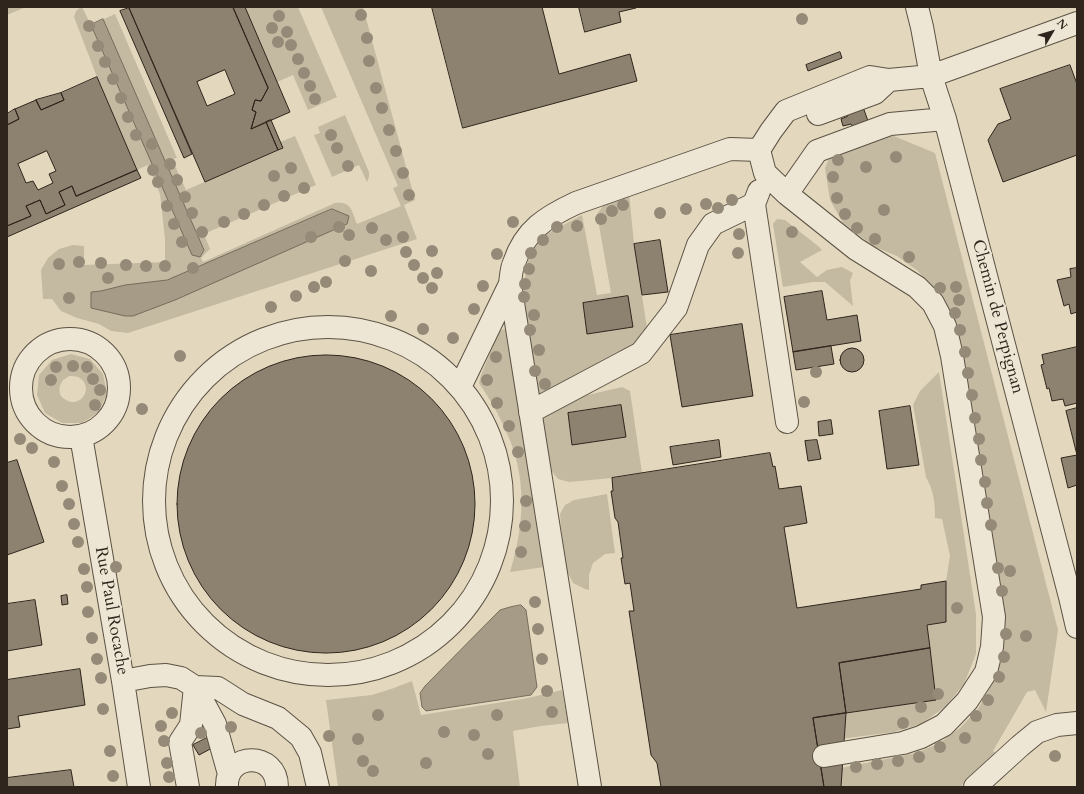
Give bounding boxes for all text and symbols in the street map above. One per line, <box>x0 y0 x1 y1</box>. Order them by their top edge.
north arrow <box>1032 12 1072 52</box>
text: N <box>1053 16 1071 33</box>
street label: Chemin de Perpignan <box>967 238 1027 396</box>
street label: Rue Paul Rocache <box>90 545 132 677</box>

